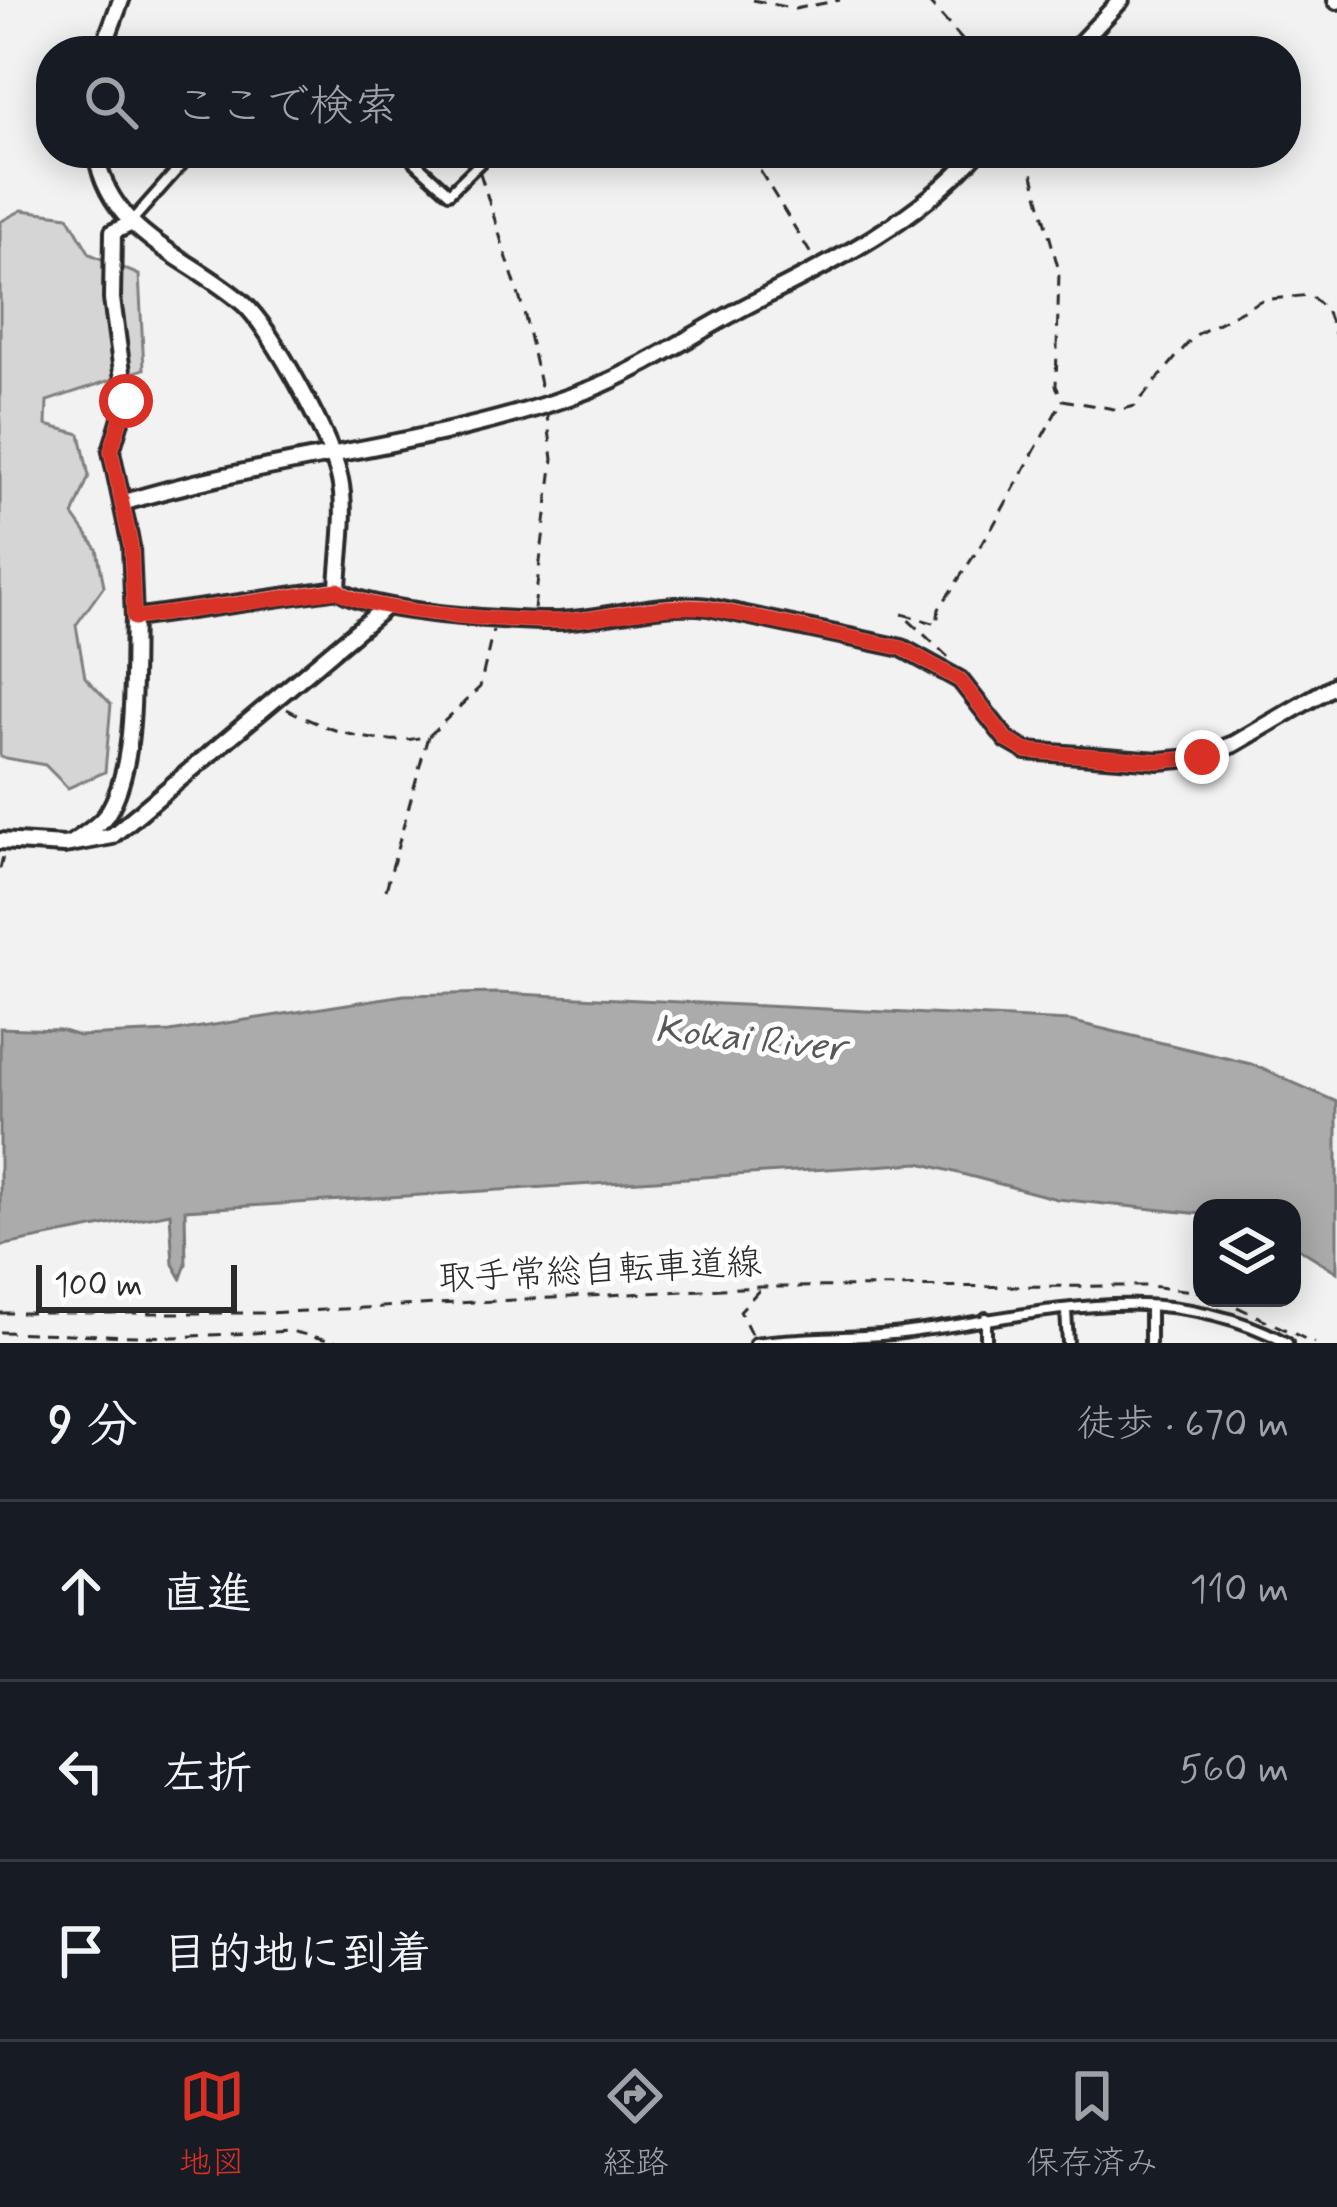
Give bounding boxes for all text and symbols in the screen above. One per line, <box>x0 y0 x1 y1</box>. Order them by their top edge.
search box <box>36 36 1301 168</box>
icon: search <box>78 69 144 135</box>
text: ここで検索 <box>174 78 399 137</box>
route start <box>99 374 153 428</box>
route end <box>1175 730 1229 784</box>
water label: Kokai River <box>652 1005 852 1076</box>
map controls <box>1193 1199 1301 1307</box>
button: layers <box>1193 1199 1301 1307</box>
street label: 取手常総自転車道線 <box>437 1240 763 1304</box>
scale bar <box>36 1259 237 1312</box>
text: 100 m <box>54 1264 143 1308</box>
text: 9 分 <box>48 1394 138 1460</box>
text: 徒歩 · 670 m <box>1076 1400 1289 1451</box>
icon: ahead <box>48 1558 114 1624</box>
text: 110 m <box>1190 1565 1289 1616</box>
text: 直進 <box>162 1566 252 1625</box>
icon: left <box>48 1738 114 1804</box>
text: 560 m <box>1179 1745 1289 1796</box>
text: 左折 <box>162 1746 252 1805</box>
icon: arrive <box>48 1918 114 1984</box>
text: 目的地に到着 <box>162 1926 432 1985</box>
tab: 地図 <box>179 2063 245 2186</box>
tab: 経路 <box>602 2063 668 2186</box>
tab: 保存済み <box>1026 2063 1158 2186</box>

